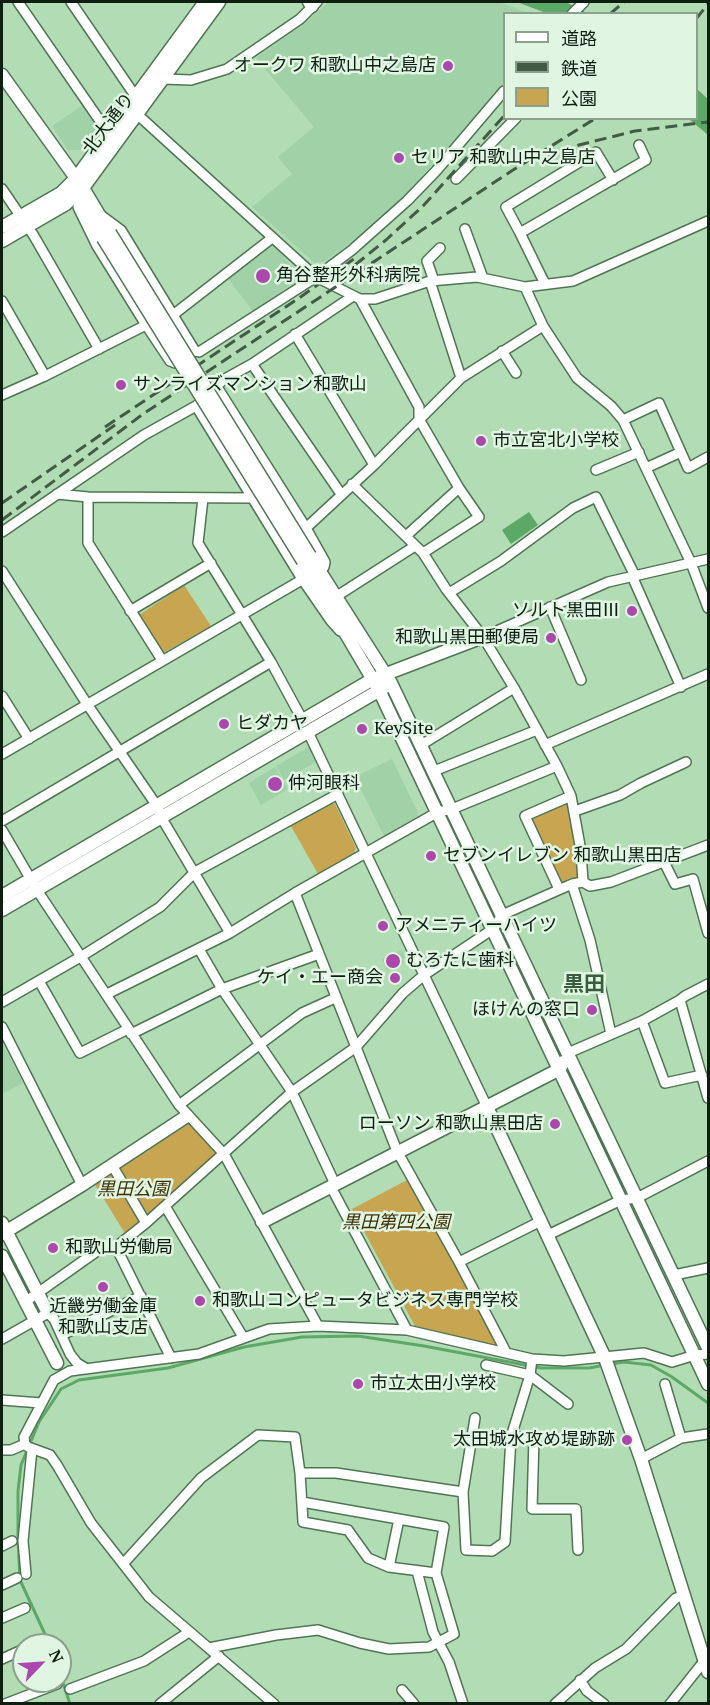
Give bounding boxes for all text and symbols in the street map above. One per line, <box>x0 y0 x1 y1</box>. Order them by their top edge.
legend <box>503 12 698 120</box>
text: 道路 <box>561 26 597 50</box>
place label: オークワ 和歌山中之島店 <box>234 55 436 77</box>
text: 鉄道 <box>561 56 597 80</box>
marker: オークワ 和歌山中之島店 <box>441 59 455 73</box>
text: 公園 <box>561 86 597 110</box>
street label: 北大通り <box>79 89 139 159</box>
place label: セリア 和歌山中之島店 <box>411 147 595 169</box>
marker: セリア 和歌山中之島店 <box>392 151 406 165</box>
place label: 角谷整形外科病院 <box>276 265 420 287</box>
marker: 角谷整形外科病院 <box>254 267 272 285</box>
place label: サンライズマンション和歌山 <box>133 374 367 396</box>
marker: サンライズマンション和歌山 <box>114 378 128 392</box>
place label: 市立宮北小学校 <box>493 430 619 452</box>
marker: 市立宮北小学校 <box>474 434 488 448</box>
place label: ソルト黒田Ⅲ <box>512 600 620 622</box>
marker: ソルト黒田Ⅲ <box>625 604 639 618</box>
place label: 和歌山黒田郵便局 <box>395 627 539 649</box>
marker: 和歌山黒田郵便局 <box>544 631 558 645</box>
place label: ヒダカヤ <box>236 713 308 735</box>
marker: ヒダカヤ <box>217 717 231 731</box>
place label: KeySite <box>374 718 433 740</box>
marker: KeySite <box>355 722 369 736</box>
place label: 仲河眼科 <box>288 773 360 795</box>
marker: 仲河眼科 <box>266 775 284 793</box>
place label: セブンイレブン 和歌山黒田店 <box>443 845 681 867</box>
marker: セブンイレブン 和歌山黒田店 <box>424 849 438 863</box>
place label: アメニティーハイツ <box>395 915 557 937</box>
marker: アメニティーハイツ <box>376 919 390 933</box>
place label: むろたに歯科 <box>406 950 514 972</box>
marker: むろたに歯科 <box>384 952 402 970</box>
place label: ケイ・エー商会 <box>257 967 383 989</box>
marker: ケイ・エー商会 <box>388 971 402 985</box>
district label: 黒田 <box>563 972 605 998</box>
place label: ほけんの窓口 <box>472 999 580 1021</box>
marker: ほけんの窓口 <box>585 1003 599 1017</box>
place label: ローソン 和歌山黒田店 <box>359 1113 543 1135</box>
marker: ローソン 和歌山黒田店 <box>548 1117 562 1131</box>
park label: 黒田公園 <box>97 1179 169 1201</box>
park label: 黒田第四公園 <box>342 1212 450 1234</box>
place label: 和歌山労働局 <box>65 1237 173 1259</box>
marker: 和歌山労働局 <box>46 1241 60 1255</box>
marker: 近畿労働金庫 和歌山支店 <box>96 1280 110 1294</box>
place label: 和歌山コンピュータビジネス専門学校 <box>212 1290 518 1312</box>
marker: 和歌山コンピュータビジネス専門学校 <box>193 1294 207 1308</box>
place label: 近畿労働金庫 和歌山支店 <box>49 1296 157 1338</box>
place label: 市立太田小学校 <box>370 1373 496 1395</box>
marker: 市立太田小学校 <box>351 1377 365 1391</box>
place label: 太田城水攻め堤跡跡 <box>453 1429 615 1451</box>
marker: 太田城水攻め堤跡跡 <box>620 1433 634 1447</box>
north arrow <box>12 1633 72 1693</box>
text: N <box>44 1646 69 1666</box>

